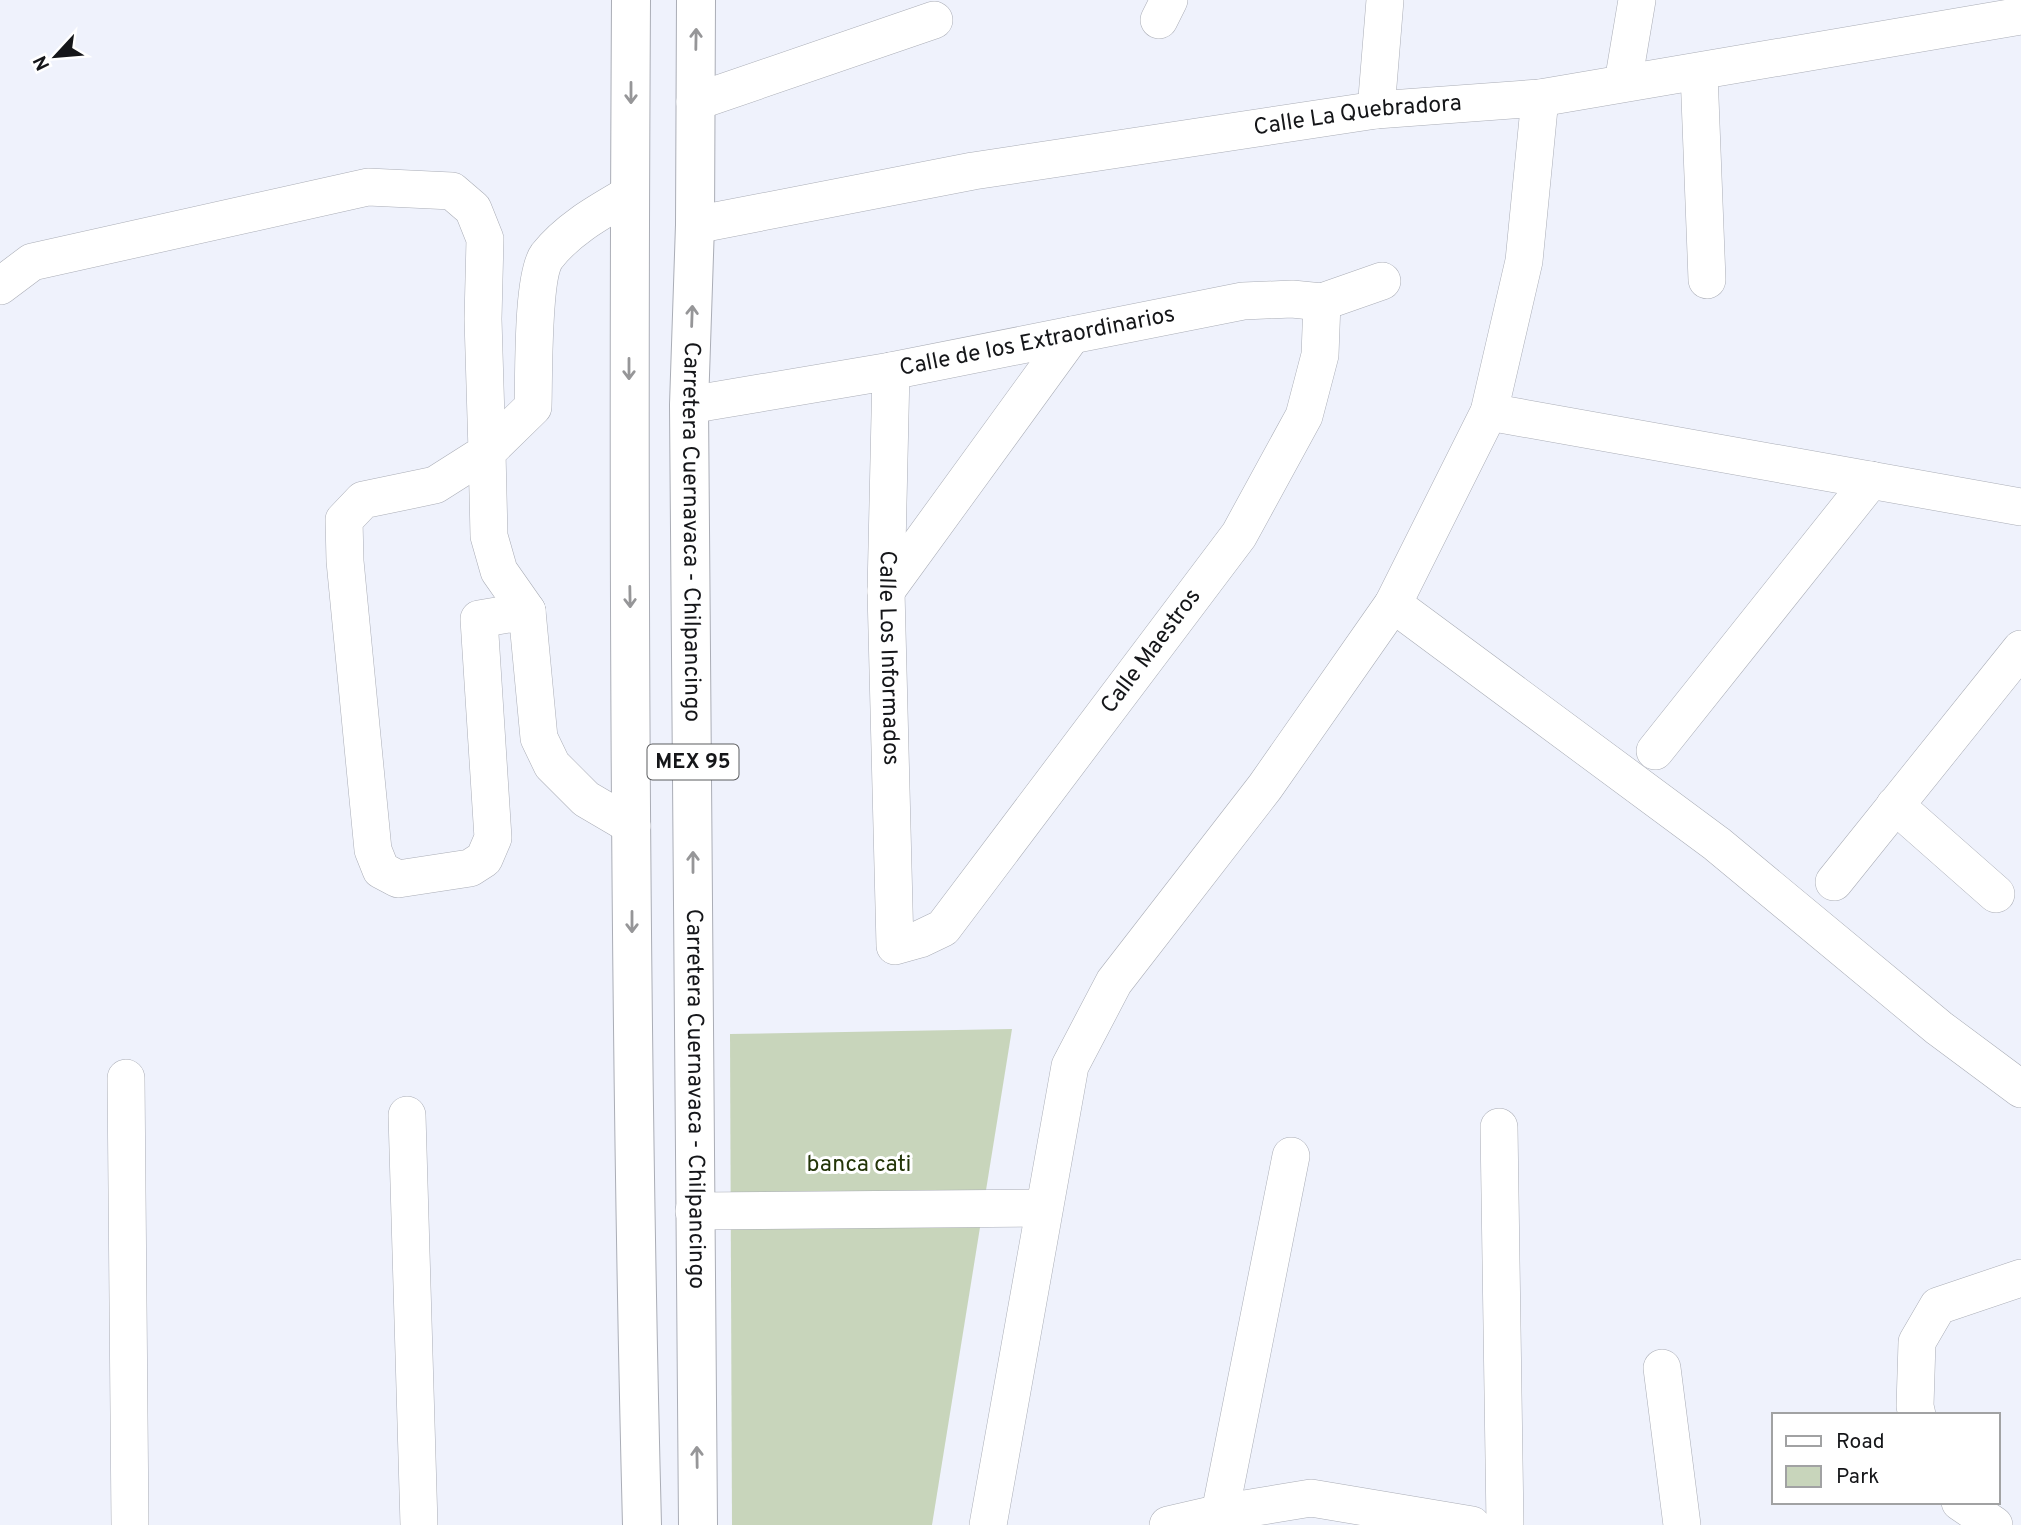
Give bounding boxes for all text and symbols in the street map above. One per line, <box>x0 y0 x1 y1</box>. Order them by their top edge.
north arrow <box>21 21 91 91</box>
one-way arrow <box>689 28 703 51</box>
text: N <box>29 51 56 74</box>
one-way arrow <box>624 81 638 104</box>
street label: Calle La Quebradora <box>1252 89 1463 143</box>
street label: Calle de los Extraordinarios <box>897 300 1177 383</box>
one-way arrow <box>686 305 699 328</box>
street label: Carretera Cuernavaca - Chilpancingo <box>674 341 706 722</box>
one-way arrow <box>622 357 636 380</box>
street label: Calle Los Informados <box>871 550 905 766</box>
street label: Calle Maestros <box>1095 583 1208 720</box>
one-way arrow <box>624 585 637 608</box>
road number: MEX 95 <box>648 744 738 780</box>
one-way arrow <box>686 851 700 874</box>
street label: Carretera Cuernavaca - Chilpancingo <box>679 909 711 1289</box>
one-way arrow <box>625 910 639 933</box>
park label: banca cati <box>807 1151 911 1180</box>
legend <box>1772 1413 2000 1504</box>
text: Road <box>1836 1429 1885 1456</box>
one-way arrow <box>690 1446 704 1469</box>
text: Park <box>1836 1464 1879 1491</box>

